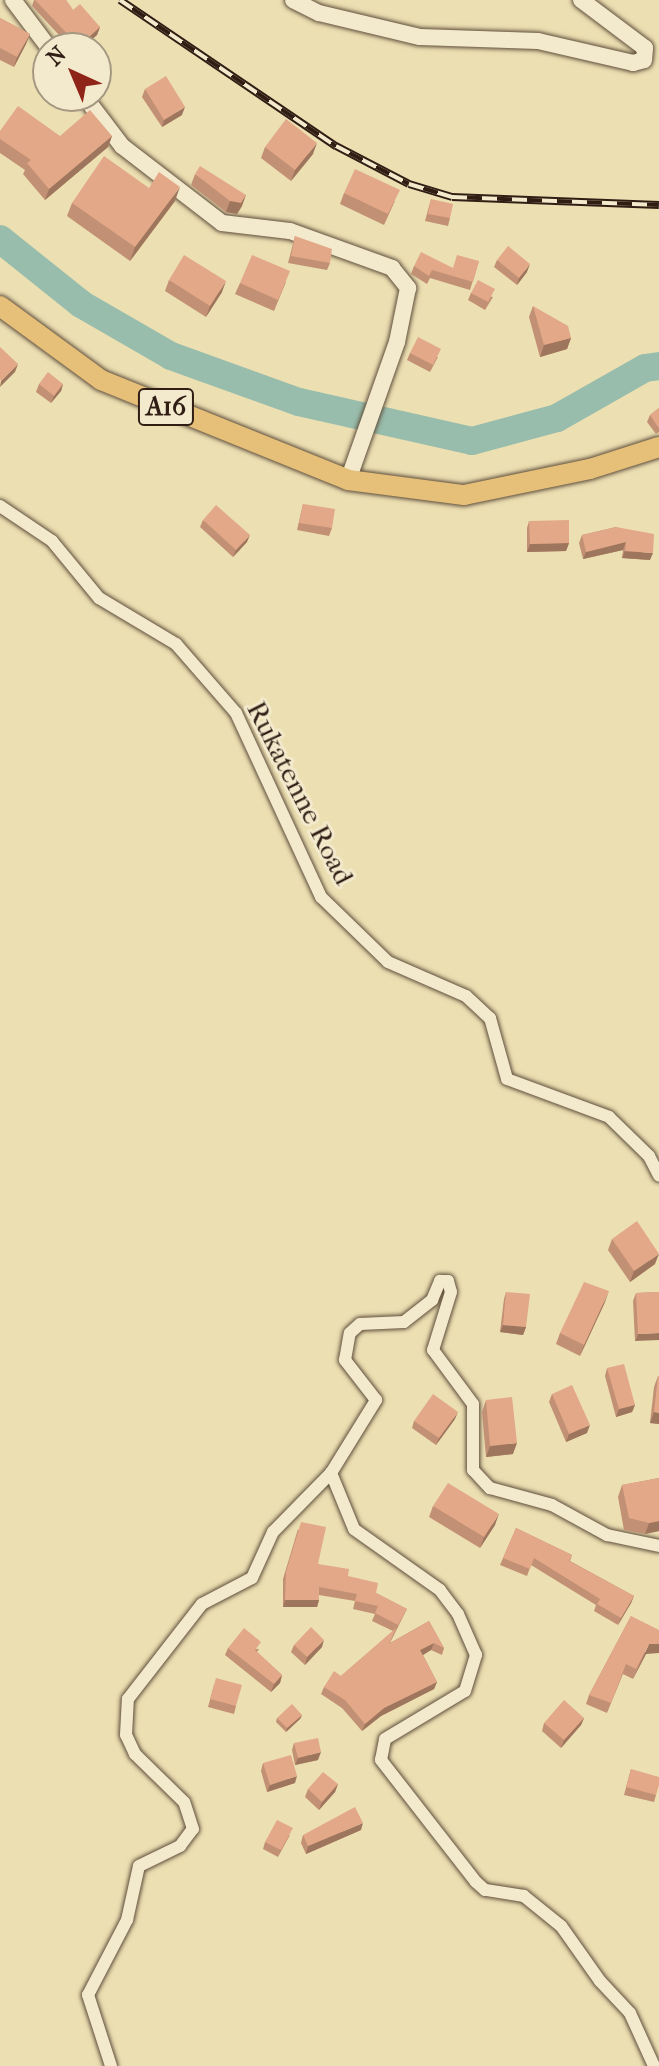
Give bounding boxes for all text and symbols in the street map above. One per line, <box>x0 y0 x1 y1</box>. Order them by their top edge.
north arrow <box>32 32 112 112</box>
text: N <box>42 41 72 71</box>
road number: A16 <box>136 385 196 429</box>
street label: Rukatenne Road <box>239 696 361 890</box>

